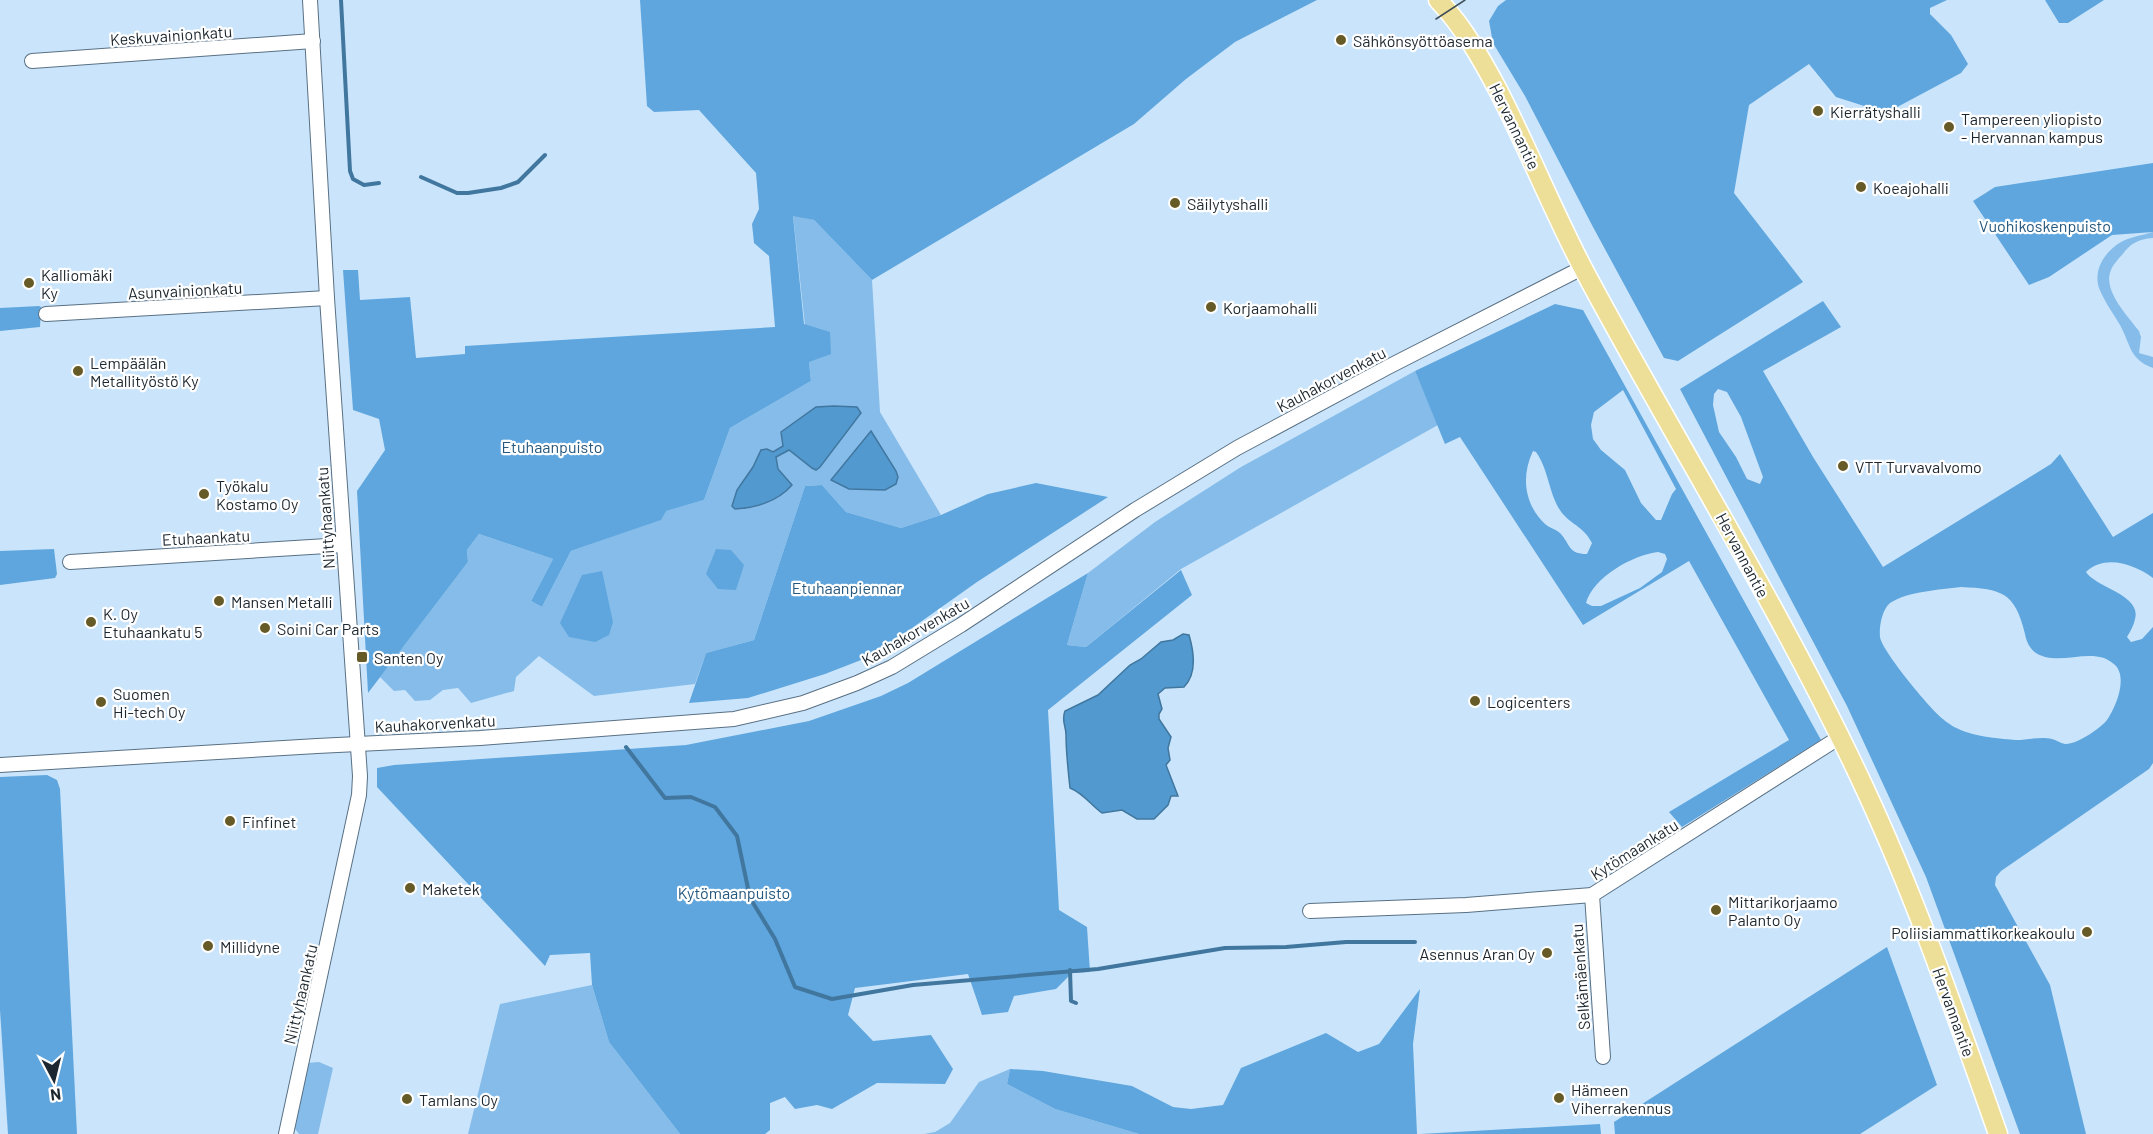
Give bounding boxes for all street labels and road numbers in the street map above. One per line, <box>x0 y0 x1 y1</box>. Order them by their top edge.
street label: Keskuvainionkatu <box>109 21 233 49</box>
street label: Hervannantie <box>1486 80 1544 172</box>
street label: Asunvainionkatu <box>127 278 243 302</box>
street label: Kauhakorvenkatu <box>1273 342 1389 416</box>
street label: Niittyhaankatu <box>312 466 338 570</box>
street label: Hervannantie <box>1713 509 1773 601</box>
street label: Etuhaankatu <box>162 525 250 549</box>
street label: Kauhakorvenkatu <box>858 593 972 669</box>
street label: Kauhakorvenkatu <box>374 710 496 736</box>
street label: Kytömaankatu <box>1587 815 1681 883</box>
street label: Selkämäenkatu <box>1567 923 1593 1031</box>
street label: Niittyhaankatu <box>279 942 321 1046</box>
street label: Hervannantie <box>1929 965 1979 1059</box>

